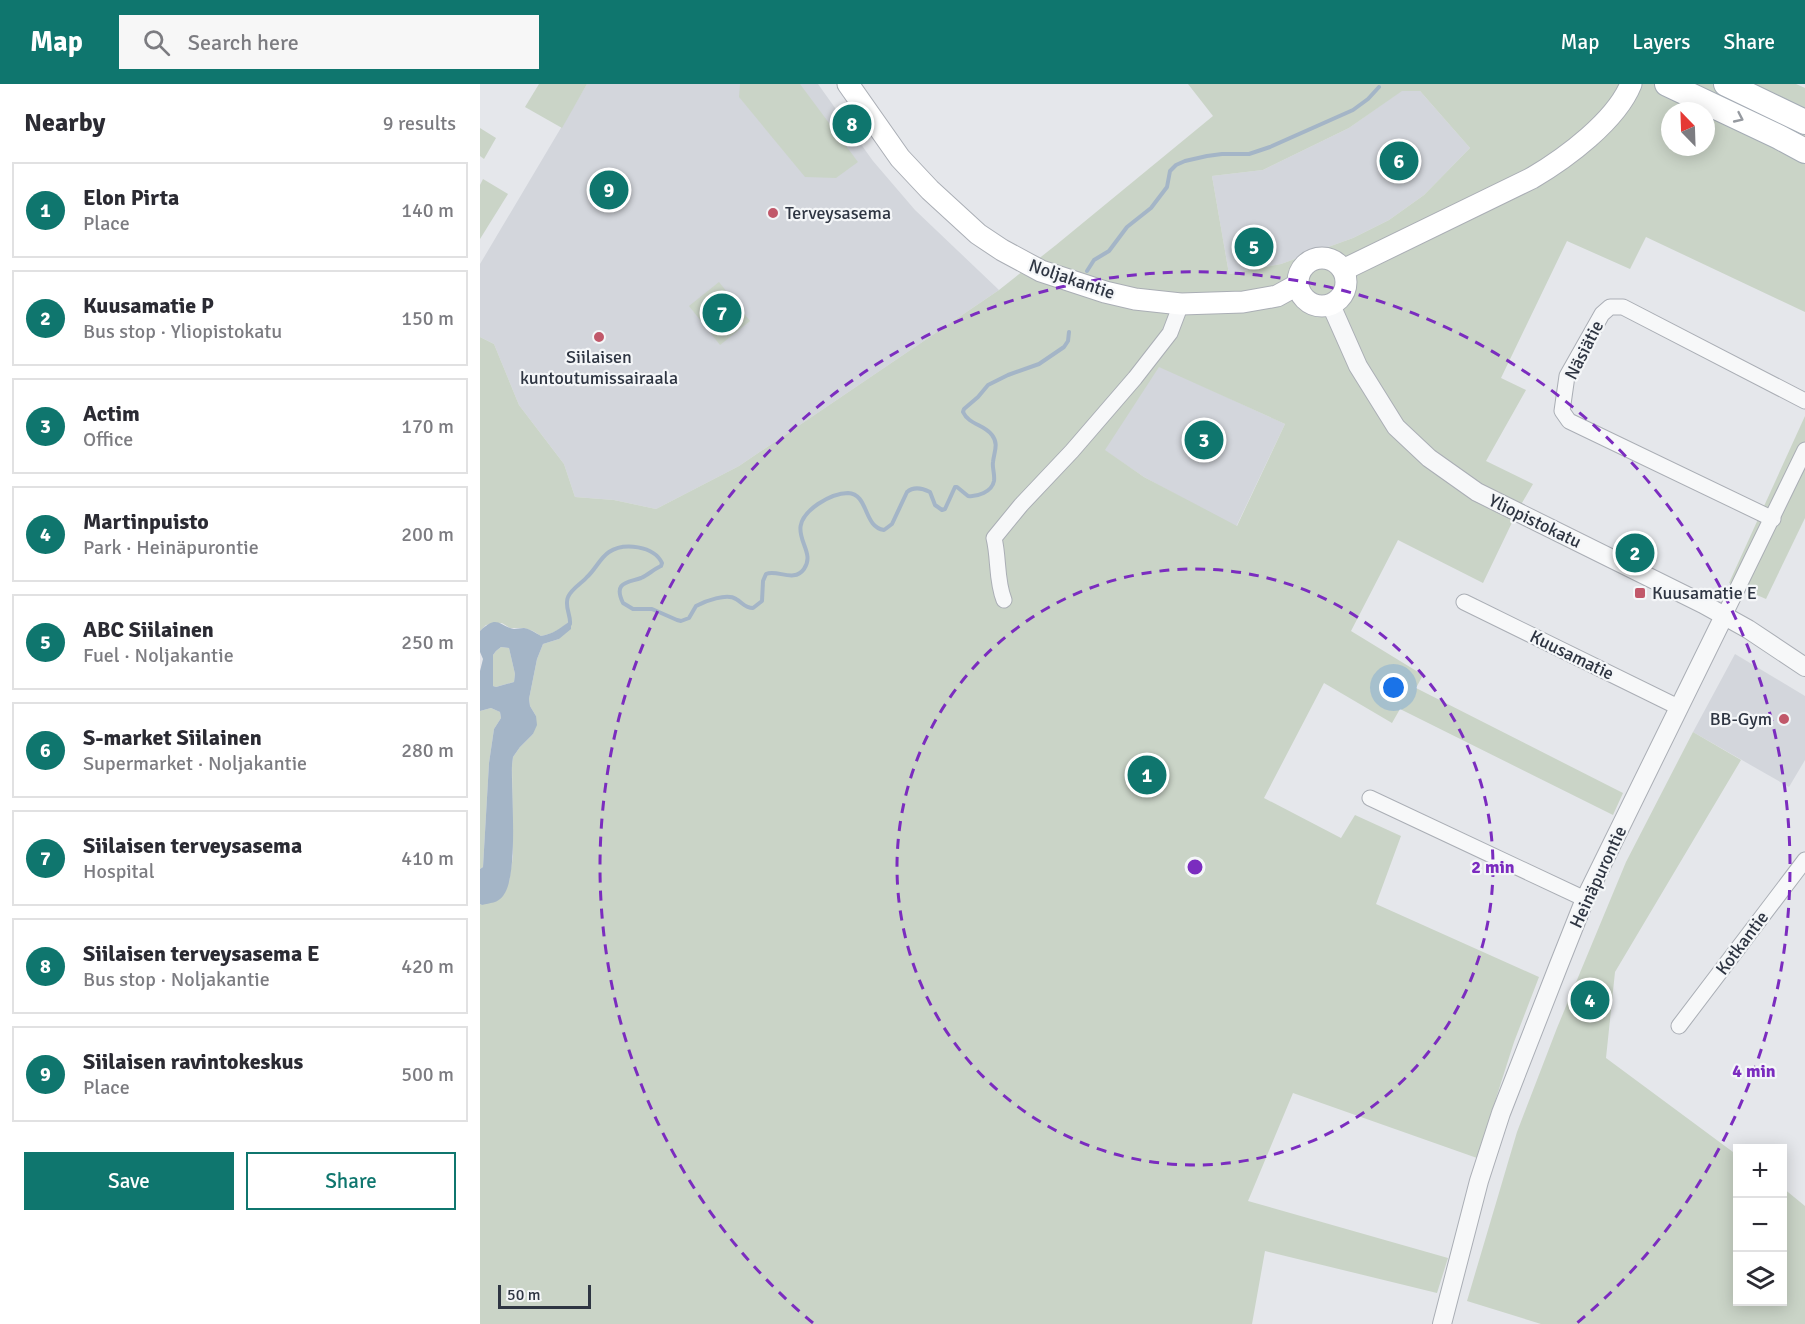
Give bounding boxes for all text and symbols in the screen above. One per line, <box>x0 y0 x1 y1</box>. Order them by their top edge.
search box <box>119 15 539 69</box>
text: Map <box>30 25 83 59</box>
icon: search <box>140 26 173 59</box>
text: Search here <box>188 29 299 56</box>
text: Map <box>1561 29 1599 55</box>
text: Layers <box>1632 29 1690 55</box>
text: Share <box>1723 29 1775 55</box>
pin: 8 <box>832 102 872 147</box>
north arrow <box>1661 102 1715 156</box>
text: Nearby <box>24 107 105 139</box>
one-way arrow <box>1732 110 1743 122</box>
text: 9 results <box>383 111 456 136</box>
pin: 6 <box>1380 138 1418 184</box>
pin: 9 <box>590 168 628 212</box>
text: Elon Pirta <box>83 184 179 211</box>
text: 1 <box>40 198 51 223</box>
text: 140 m <box>401 198 454 223</box>
place label: Terveysasema <box>785 202 891 224</box>
marker: Terveysasema <box>766 206 780 220</box>
text: Place <box>83 211 130 236</box>
pin: 5 <box>1234 224 1274 270</box>
street label: Noljakantie <box>1026 254 1118 304</box>
pin: 7 <box>702 290 742 336</box>
text: Kuusamatie P <box>83 292 214 319</box>
text: 2 <box>40 306 51 331</box>
text: 150 m <box>401 306 454 331</box>
street label: Näsiätie <box>1560 317 1608 383</box>
text: Bus stop · Yliopistokatu <box>83 319 282 344</box>
marker: Siilaisen kuntoutumissairaala <box>592 330 606 344</box>
place label: Siilaisen kuntoutumissairaala <box>520 346 678 389</box>
text: Actim <box>83 400 140 427</box>
text: 3 <box>40 414 51 439</box>
text: 170 m <box>401 414 454 439</box>
pin: 3 <box>1184 418 1224 462</box>
text: Office <box>83 427 133 452</box>
street label: Yliopistokatu <box>1485 489 1585 553</box>
text: Martinpuisto <box>83 508 209 535</box>
text: 4 <box>40 522 51 547</box>
text: 200 m <box>401 522 454 547</box>
pin: 2 <box>1616 530 1654 576</box>
text: Park · Heinäpurontie <box>83 535 259 560</box>
place label: Kuusamatie E <box>1652 582 1757 604</box>
marker: Kuusamatie E <box>1633 586 1647 600</box>
text: ABC Siilainen <box>83 616 214 643</box>
street label: Kuusamatie <box>1526 625 1618 685</box>
text: 5 <box>40 630 51 655</box>
text: 250 m <box>401 630 454 655</box>
text: Fuel · Noljakantie <box>83 643 234 668</box>
your location <box>1379 673 1408 702</box>
place label: BB-Gym <box>1710 708 1772 730</box>
marker: BB-Gym <box>1777 712 1791 726</box>
text: S-market Siilainen <box>83 724 262 751</box>
text: 6 <box>40 738 51 763</box>
text: 280 m <box>401 738 454 763</box>
text: Supermarket · Noljakantie <box>83 751 307 776</box>
pin: 1 <box>1128 752 1166 798</box>
street label: Heinäpurontie <box>1565 822 1631 932</box>
text: Siilaisen terveysasema <box>83 832 302 859</box>
text: 7 <box>40 846 51 871</box>
text: 410 m <box>401 846 454 871</box>
text: 2 min <box>1471 856 1515 878</box>
centre of rings <box>1185 857 1205 877</box>
text: Hospital <box>83 859 155 884</box>
street label: Kotkantie <box>1711 907 1773 979</box>
text: Siilaisen terveysasema E <box>83 940 320 967</box>
text: 8 <box>40 954 51 979</box>
text: 420 m <box>401 954 454 979</box>
text: Bus stop · Noljakantie <box>83 967 270 992</box>
pin: 4 <box>1570 978 1610 1022</box>
text: Siilaisen ravintokeskus <box>83 1048 303 1075</box>
text: 4 min <box>1732 1060 1776 1082</box>
text: 9 <box>40 1062 51 1087</box>
text: 500 m <box>401 1062 454 1087</box>
text: Place <box>83 1075 130 1100</box>
map controls <box>1733 1144 1787 1306</box>
button: + <box>1733 1144 1787 1198</box>
button: Save <box>24 1152 234 1210</box>
button: Share <box>246 1152 456 1210</box>
button: − <box>1733 1198 1787 1252</box>
button: layers <box>1733 1252 1787 1306</box>
scale bar <box>498 1282 591 1310</box>
text: 50 m <box>507 1285 541 1305</box>

